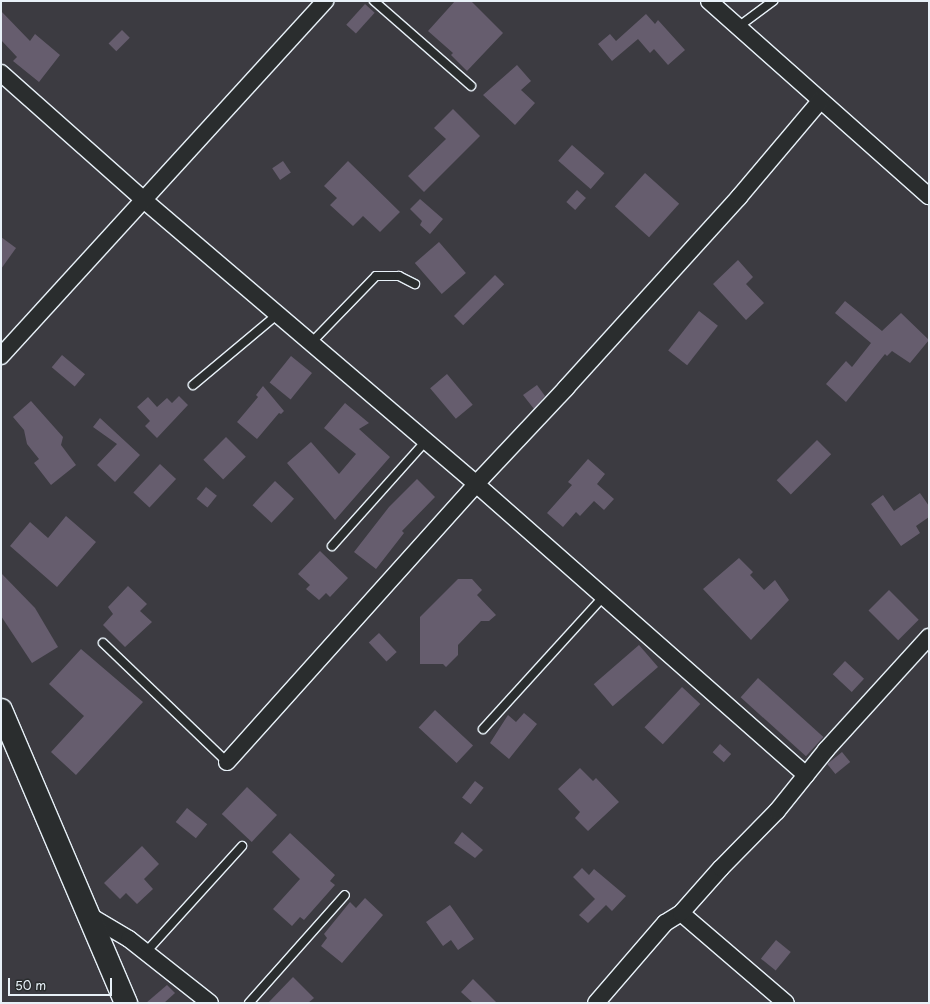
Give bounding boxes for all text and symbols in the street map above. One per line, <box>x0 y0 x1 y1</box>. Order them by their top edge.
scale bar <box>10 970 114 996</box>
text: 50 m <box>15 976 46 994</box>

